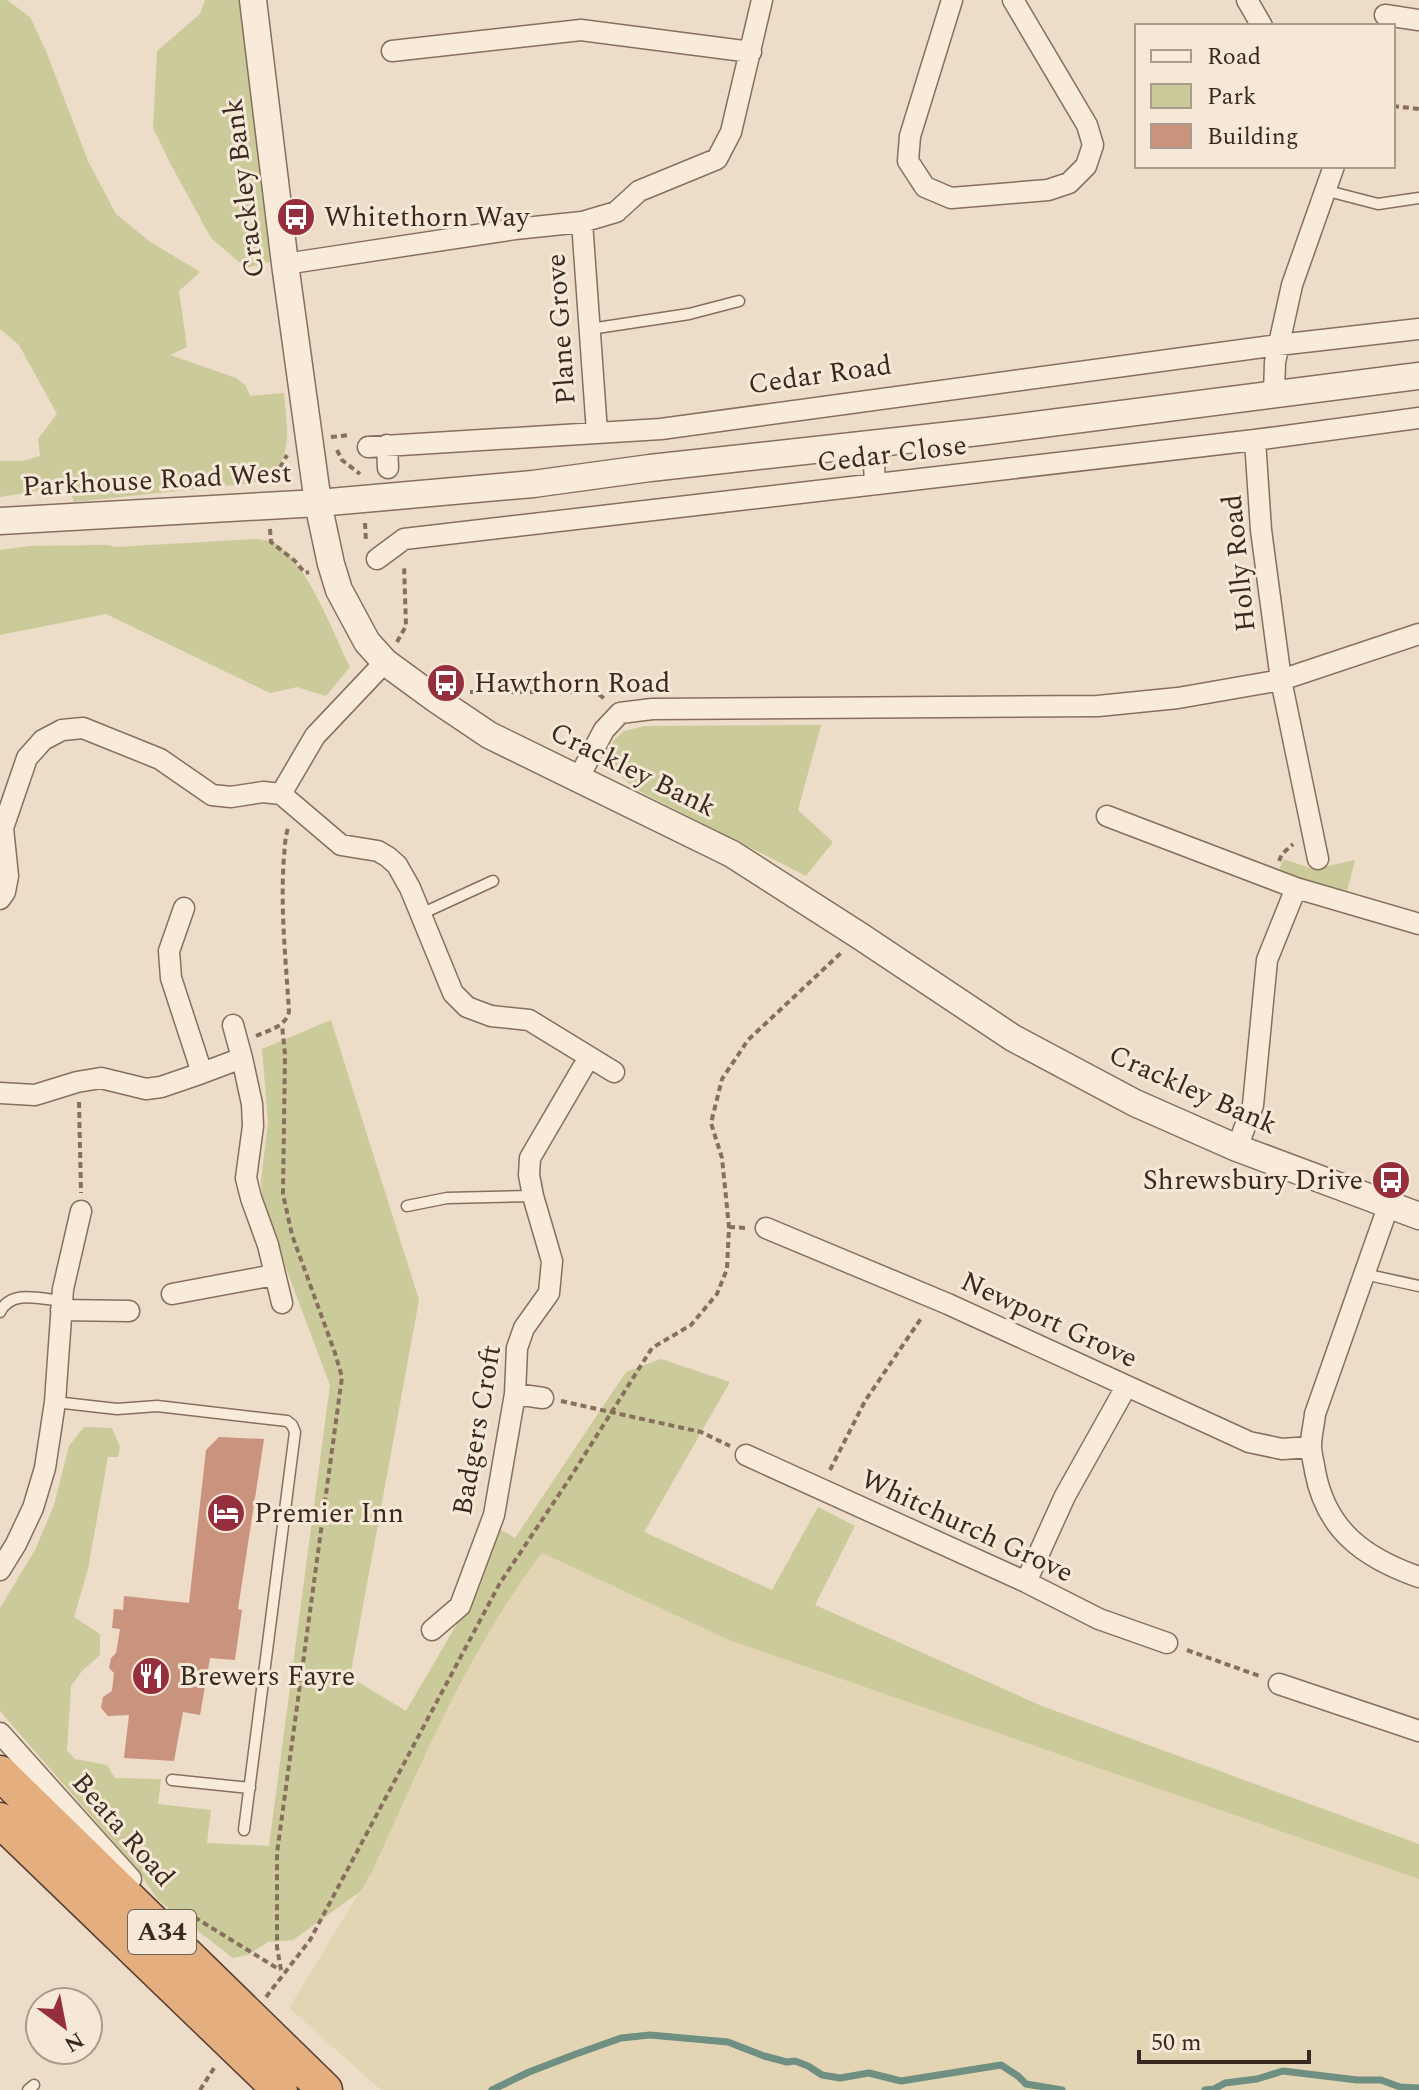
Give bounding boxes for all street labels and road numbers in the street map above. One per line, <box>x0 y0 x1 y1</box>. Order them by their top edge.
street label: Crackley Bank <box>212 96 276 280</box>
street label: Plane Grove <box>534 252 588 406</box>
street label: Cedar Road <box>745 344 895 406</box>
street label: Cedar Close <box>815 423 969 485</box>
street label: Parkhouse Road West <box>21 451 293 509</box>
street label: Holly Road <box>1210 492 1268 634</box>
street label: Crackley Bank <box>542 711 724 829</box>
street label: Crackley Bank <box>1102 1034 1284 1146</box>
street label: Newport Grove <box>953 1260 1145 1380</box>
street label: Badgers Croft <box>441 1341 513 1519</box>
street label: Whitchurch Grove <box>854 1458 1080 1594</box>
street label: Beata Road <box>61 1763 185 1897</box>
road number: A34 <box>128 1910 196 1954</box>

